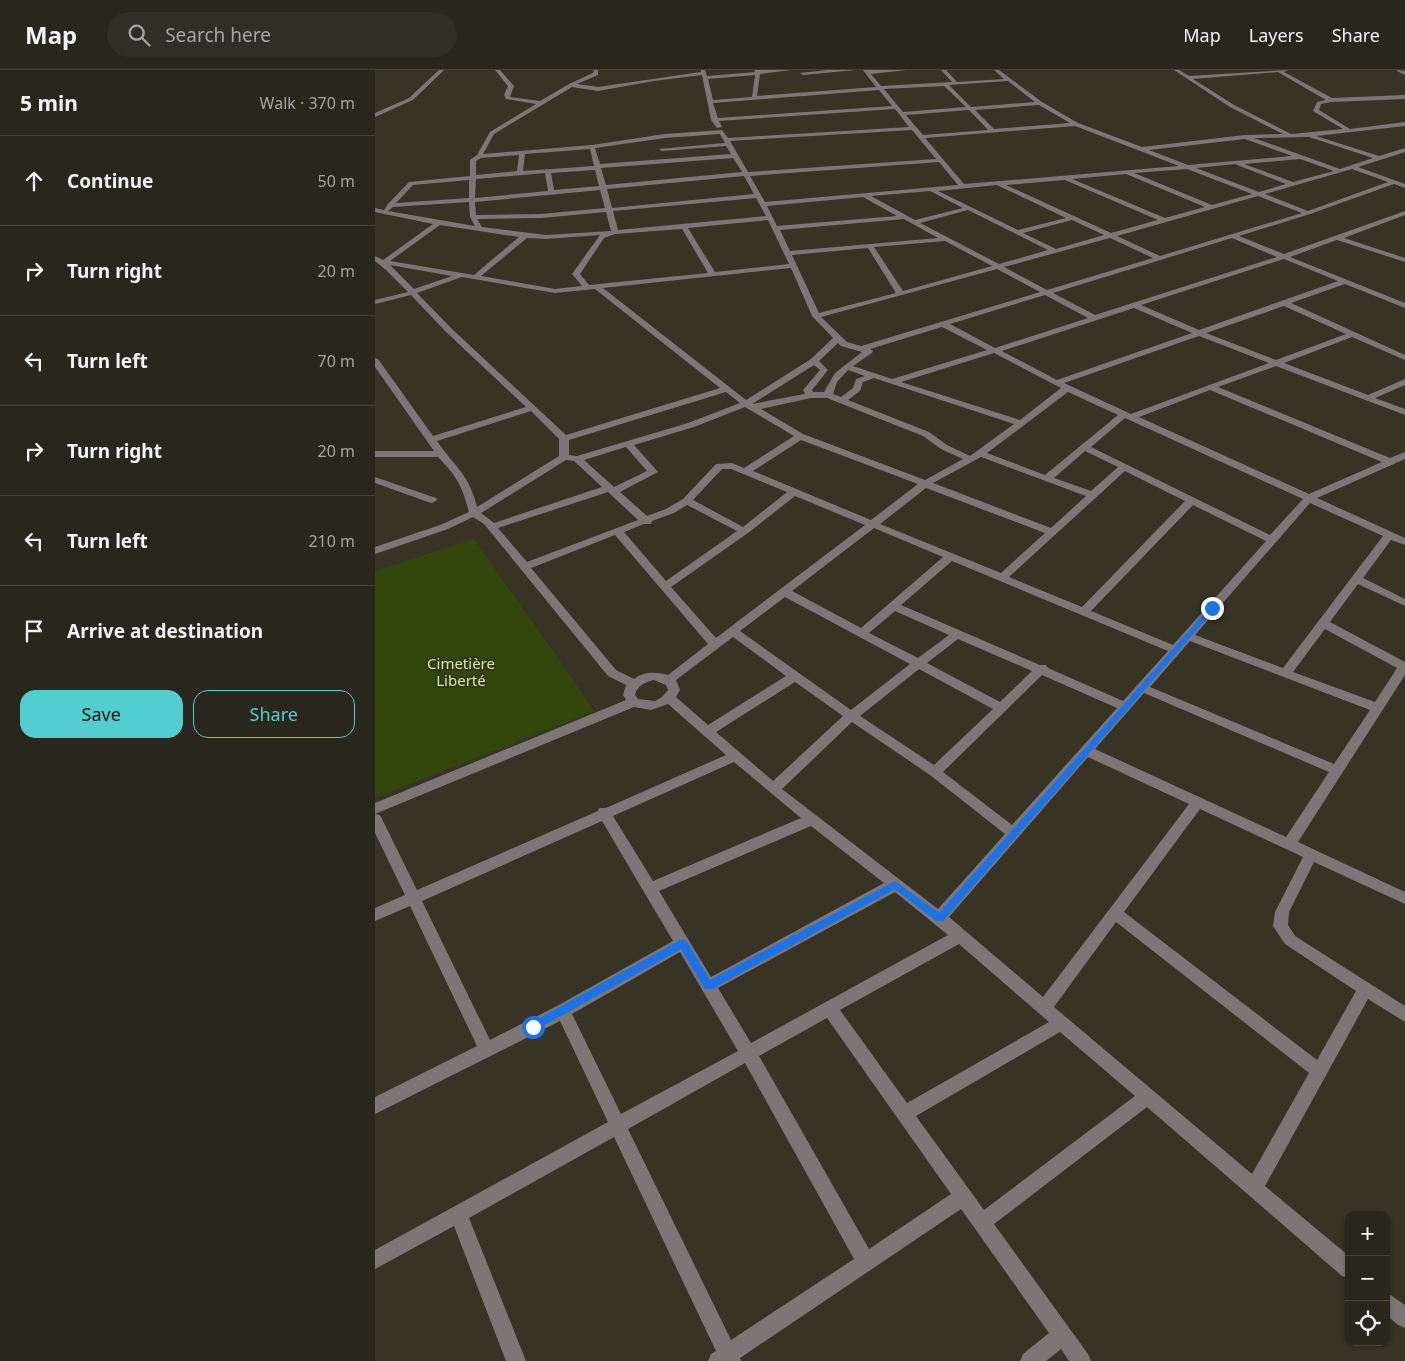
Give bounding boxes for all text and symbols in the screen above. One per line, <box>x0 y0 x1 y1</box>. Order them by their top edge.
search box <box>107 12 457 57</box>
text: Map <box>25 18 77 51</box>
icon: search <box>125 21 153 49</box>
text: Search here <box>165 22 271 48</box>
text: Map <box>1183 23 1221 47</box>
text: Layers <box>1249 23 1304 47</box>
text: Share <box>1332 23 1380 47</box>
text: 5 min <box>20 89 78 117</box>
text: Walk · 370 m <box>260 92 355 114</box>
icon: ahead <box>20 167 48 195</box>
text: Continue <box>67 168 153 194</box>
text: 50 m <box>318 170 355 192</box>
icon: right <box>20 257 48 285</box>
text: Turn right <box>67 258 162 284</box>
text: 20 m <box>318 260 355 282</box>
icon: left <box>20 347 48 375</box>
text: Turn left <box>67 348 148 374</box>
text: 70 m <box>318 350 355 372</box>
icon: right <box>20 437 48 465</box>
text: Turn right <box>67 438 162 464</box>
text: 20 m <box>318 440 355 462</box>
icon: left <box>20 527 48 555</box>
text: Turn left <box>67 528 148 554</box>
text: 210 m <box>308 530 355 552</box>
route end <box>1201 597 1224 620</box>
icon: arrive <box>20 617 48 645</box>
text: Arrive at destination <box>67 618 263 644</box>
park label: Cimetière Liberté <box>427 653 495 690</box>
button: Save <box>20 690 183 738</box>
button: Share <box>193 690 355 738</box>
route start <box>522 1016 545 1039</box>
map controls <box>1345 1211 1390 1346</box>
button: + <box>1345 1211 1390 1256</box>
button: − <box>1345 1256 1390 1301</box>
button: locate <box>1345 1301 1390 1346</box>

